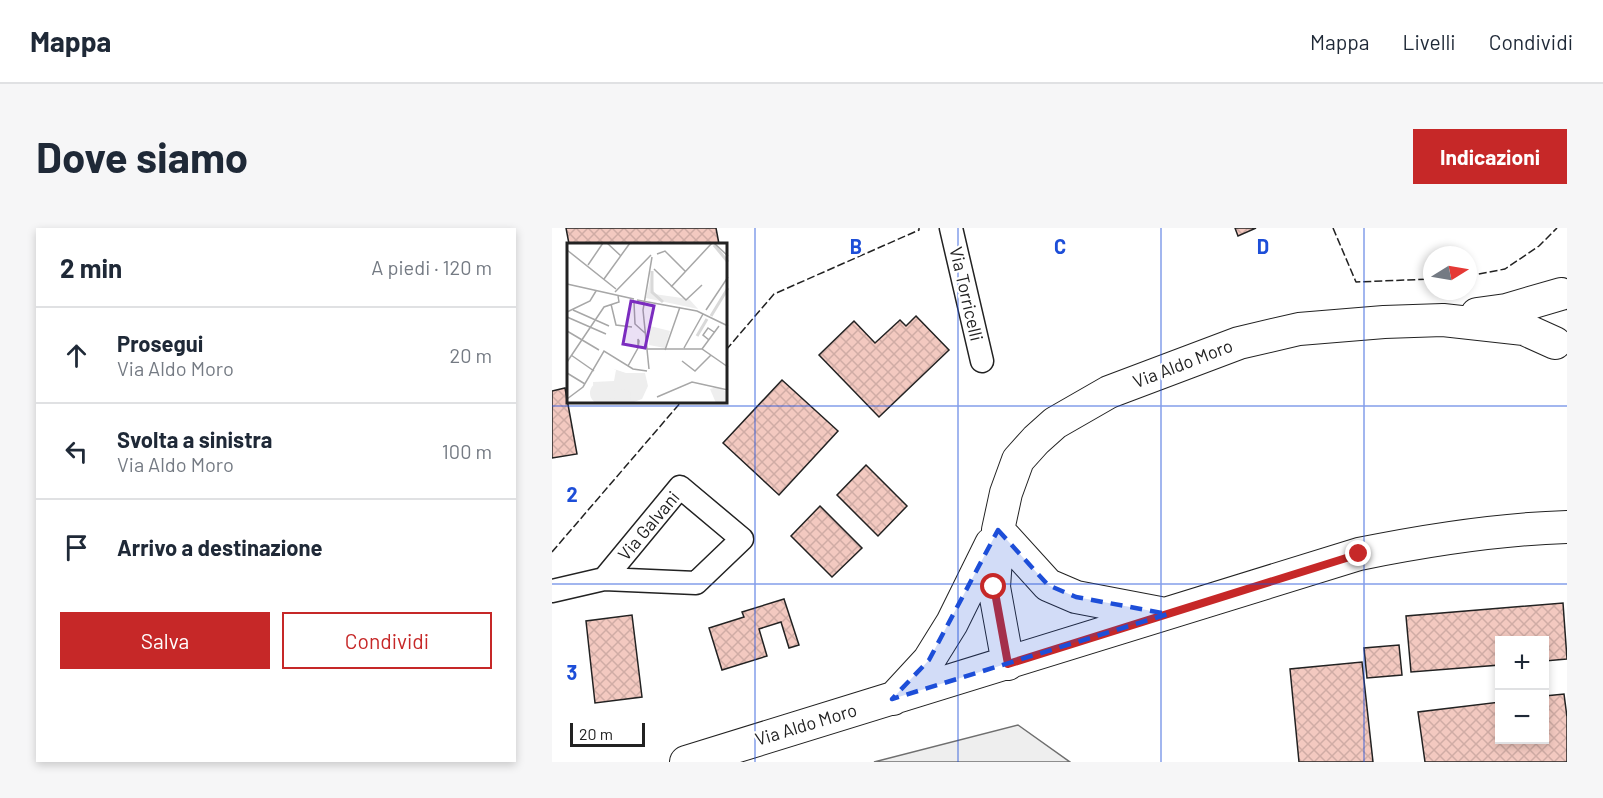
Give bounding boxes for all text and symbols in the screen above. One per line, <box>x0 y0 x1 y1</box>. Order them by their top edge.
text: Mappa <box>30 24 111 58</box>
text: Mappa <box>1310 29 1370 54</box>
text: Livelli <box>1403 29 1456 54</box>
text: Condividi <box>1489 29 1573 54</box>
button: Indicazioni <box>1413 129 1567 184</box>
text: Dove siamo <box>36 131 248 181</box>
text: B <box>850 234 862 258</box>
text: C <box>1054 234 1066 258</box>
text: D <box>1257 234 1269 258</box>
inset map <box>567 243 728 404</box>
street label: Via Torricelli <box>945 244 989 343</box>
north arrow <box>1423 246 1477 300</box>
text: 2 min <box>60 252 122 283</box>
text: A piedi · 120 m <box>371 255 492 279</box>
text: Prosegui <box>117 330 203 356</box>
street label: Via Aldo Moro <box>1130 334 1236 392</box>
icon: ahead <box>60 339 93 372</box>
text: 20 m <box>449 343 492 367</box>
text: Via Aldo Moro <box>117 356 234 380</box>
text: Svolta a sinistra <box>117 426 272 452</box>
icon: left <box>60 435 93 468</box>
text: 100 m <box>442 439 492 463</box>
text: Via Aldo Moro <box>117 452 234 476</box>
text: 2 <box>566 482 578 506</box>
street label: Via Galvani <box>613 486 684 565</box>
icon: arrive <box>60 531 93 564</box>
text: Arrivo a destinazione <box>117 534 323 560</box>
route end <box>1345 540 1371 566</box>
route start <box>980 573 1006 599</box>
button: Salva <box>60 612 270 669</box>
button: Condividi <box>282 612 492 669</box>
map controls <box>1495 636 1549 744</box>
button: + <box>1495 636 1549 690</box>
text: 3 <box>567 660 577 684</box>
button: − <box>1495 690 1549 744</box>
street label: Via Aldo Moro <box>752 698 859 750</box>
scale bar <box>570 720 645 748</box>
text: 20 m <box>579 724 613 743</box>

